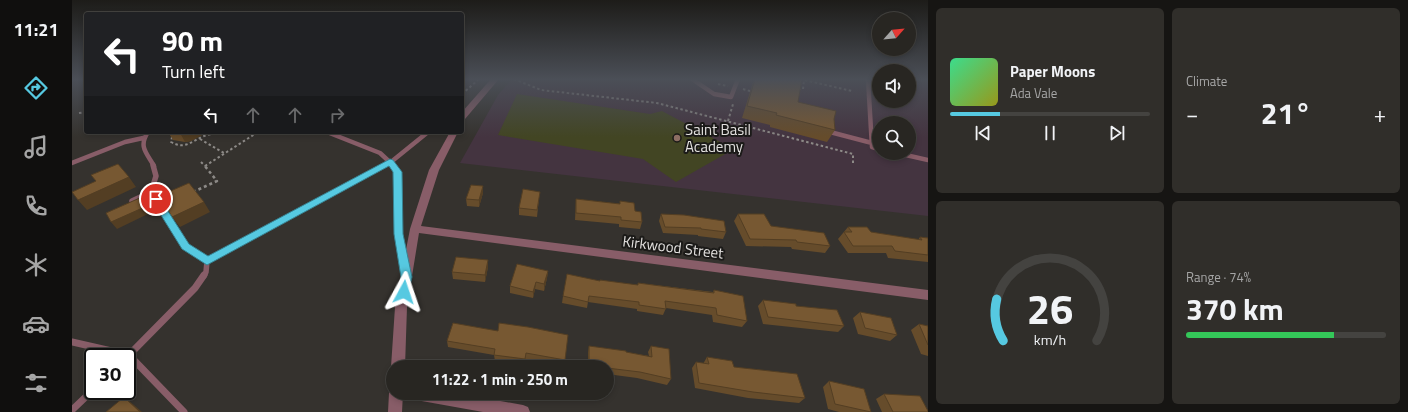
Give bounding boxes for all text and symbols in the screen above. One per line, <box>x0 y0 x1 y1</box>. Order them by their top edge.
north arrow <box>872 12 916 56</box>
map controls <box>872 12 916 160</box>
text: 11:21 <box>14 16 58 43</box>
text: 90 m <box>162 19 223 62</box>
icon: left <box>96 28 148 80</box>
text: Turn left <box>162 58 225 85</box>
text: Paper Moons <box>1010 60 1095 83</box>
button: sound <box>872 64 916 108</box>
text: Climate <box>1186 71 1227 91</box>
icon: directions <box>22 74 50 102</box>
text: Ada Vale <box>1010 83 1057 103</box>
text: 21° <box>1261 90 1311 136</box>
text: − <box>1186 97 1198 131</box>
text: + <box>1374 97 1386 131</box>
icon: left <box>200 104 222 126</box>
icon: ahead <box>242 104 264 126</box>
icon: ahead <box>284 104 306 126</box>
icon: right <box>326 104 348 126</box>
button: search <box>872 116 916 160</box>
place label: Saint Basil Academy <box>685 118 751 158</box>
icon: previous <box>972 122 994 144</box>
icon: pause <box>1039 122 1061 144</box>
icon: next <box>1106 122 1128 144</box>
icon: music <box>22 133 50 161</box>
marker: Saint Basil Academy <box>672 133 682 143</box>
pin <box>139 182 173 216</box>
icon: arrive <box>145 188 167 210</box>
icon: phone <box>22 192 50 220</box>
street label: Kirkwood Street <box>621 229 725 265</box>
icon: climate <box>22 251 50 279</box>
text: Range · 74% <box>1186 267 1251 287</box>
position arrow <box>383 271 425 313</box>
text: 26 <box>1027 276 1073 339</box>
text: 370 km <box>1186 286 1284 332</box>
icon: car <box>22 310 50 338</box>
text: km/h <box>1034 328 1066 350</box>
speed limit sign: 30 <box>84 348 136 400</box>
text: 11:22 · 1 min · 250 m <box>432 368 568 391</box>
icon: filters <box>22 369 50 397</box>

